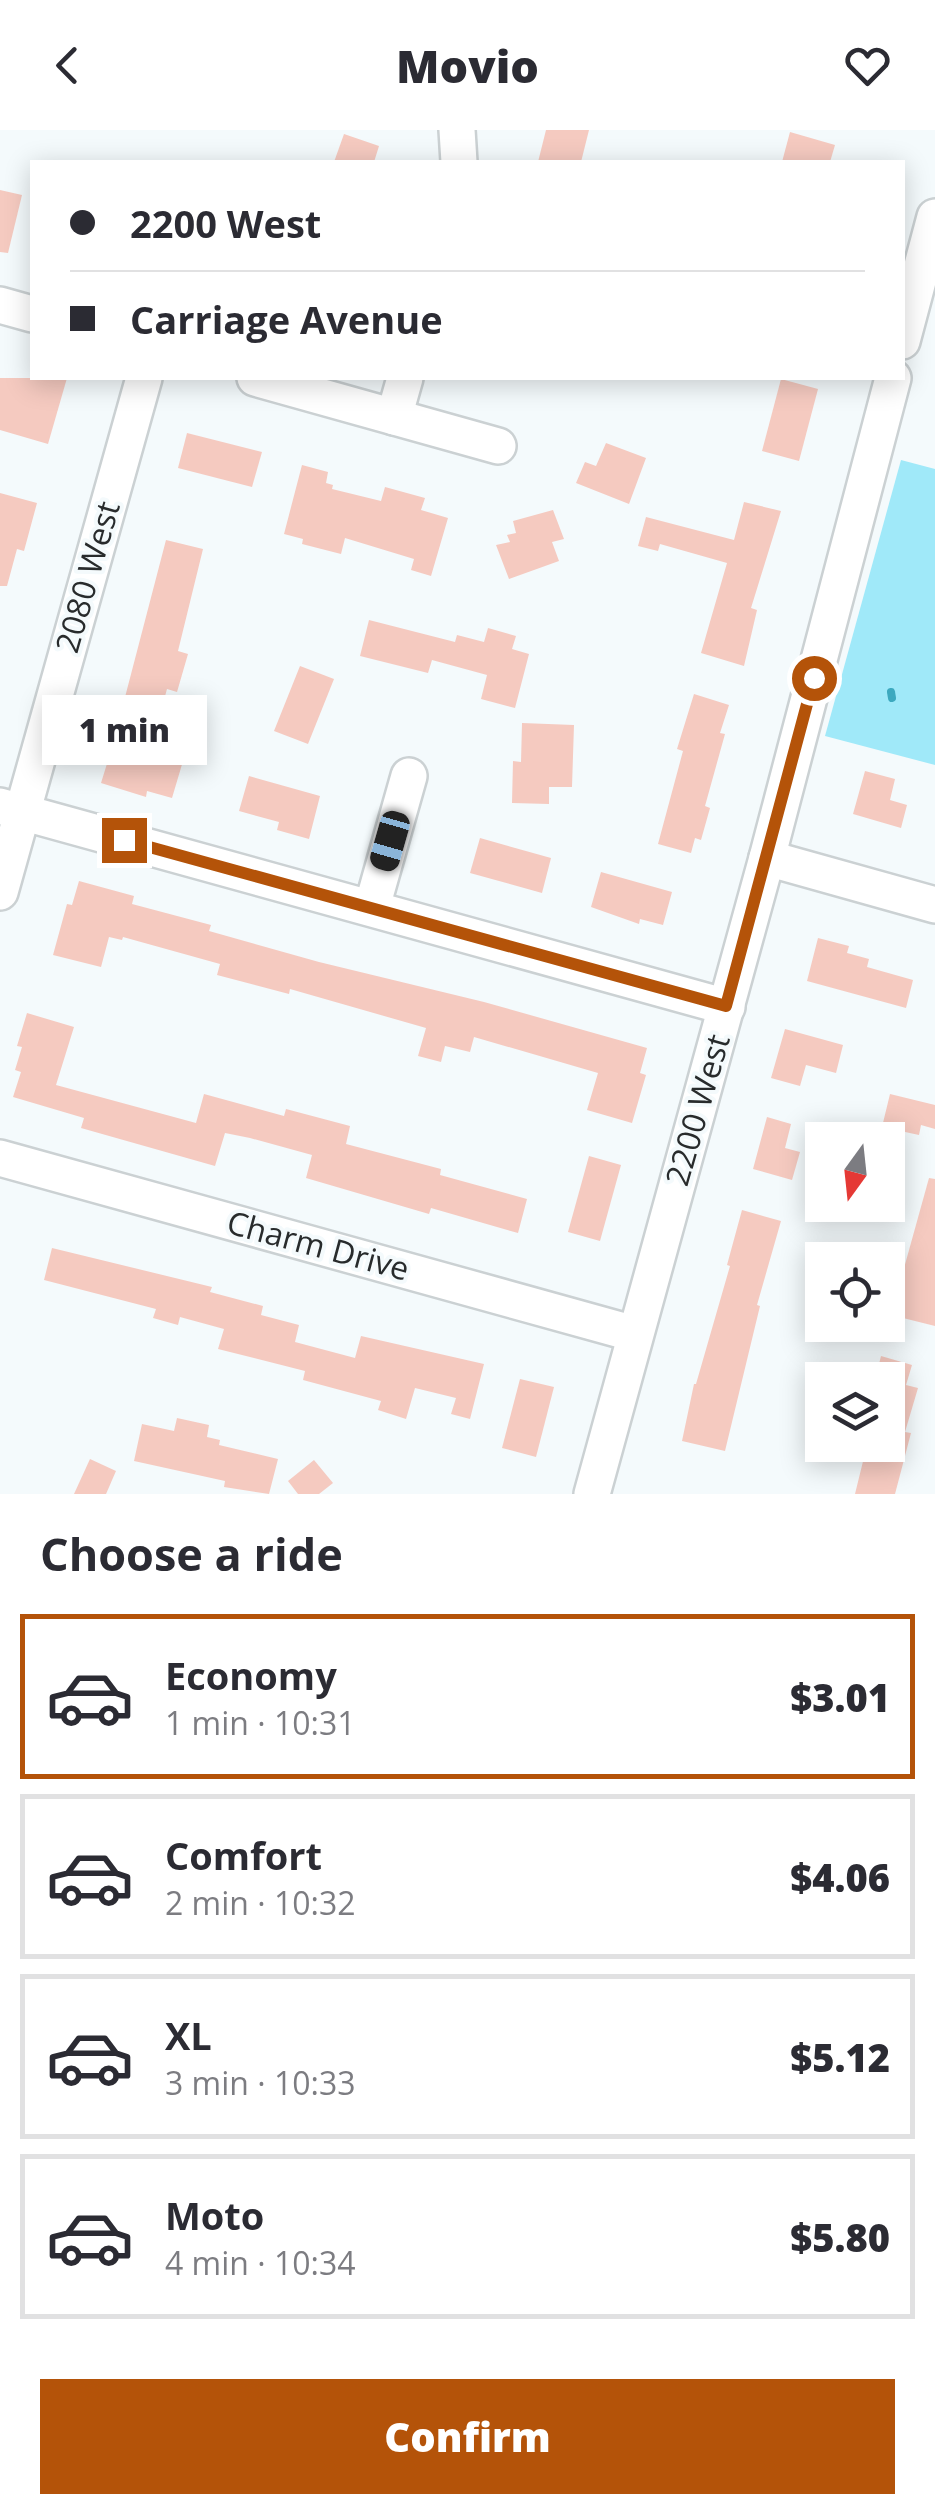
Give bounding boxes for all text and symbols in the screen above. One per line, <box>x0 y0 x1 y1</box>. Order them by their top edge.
text: Movio <box>396 35 539 96</box>
icon: back <box>40 38 95 93</box>
icon: heart <box>840 38 895 93</box>
text: 2200 West <box>130 197 321 249</box>
text: Carriage Avenue <box>130 293 443 345</box>
street label: 2080 West <box>44 496 129 657</box>
route start <box>792 656 837 701</box>
callout: 1 min <box>42 695 206 765</box>
text: 1 min <box>79 708 170 751</box>
car <box>367 808 413 874</box>
route end <box>102 818 147 863</box>
street label: 2200 West <box>654 1029 739 1190</box>
north arrow <box>805 1122 905 1222</box>
map controls <box>805 1122 905 1462</box>
street label: Charm Drive <box>223 1200 414 1290</box>
button: locate <box>805 1242 905 1342</box>
button: layers <box>805 1362 905 1462</box>
text: Choose a ride <box>40 1523 343 1584</box>
text: Economy <box>165 1649 337 1701</box>
icon: car <box>45 1652 135 1742</box>
text: $3.01 <box>790 1671 890 1723</box>
text: 1 min · 10:31 <box>165 1701 356 1744</box>
text: Comfort <box>165 1829 322 1881</box>
icon: car <box>45 1832 135 1922</box>
text: $4.06 <box>790 1851 890 1903</box>
text: 2 min · 10:32 <box>165 1881 356 1924</box>
text: XL <box>165 2009 212 2061</box>
icon: car <box>45 2012 135 2102</box>
text: $5.12 <box>790 2031 890 2083</box>
text: 3 min · 10:33 <box>165 2061 356 2104</box>
text: Moto <box>165 2189 264 2241</box>
icon: car <box>45 2192 135 2282</box>
text: $5.80 <box>790 2211 890 2263</box>
text: 4 min · 10:34 <box>165 2241 356 2284</box>
button: Confirm <box>40 2379 895 2494</box>

